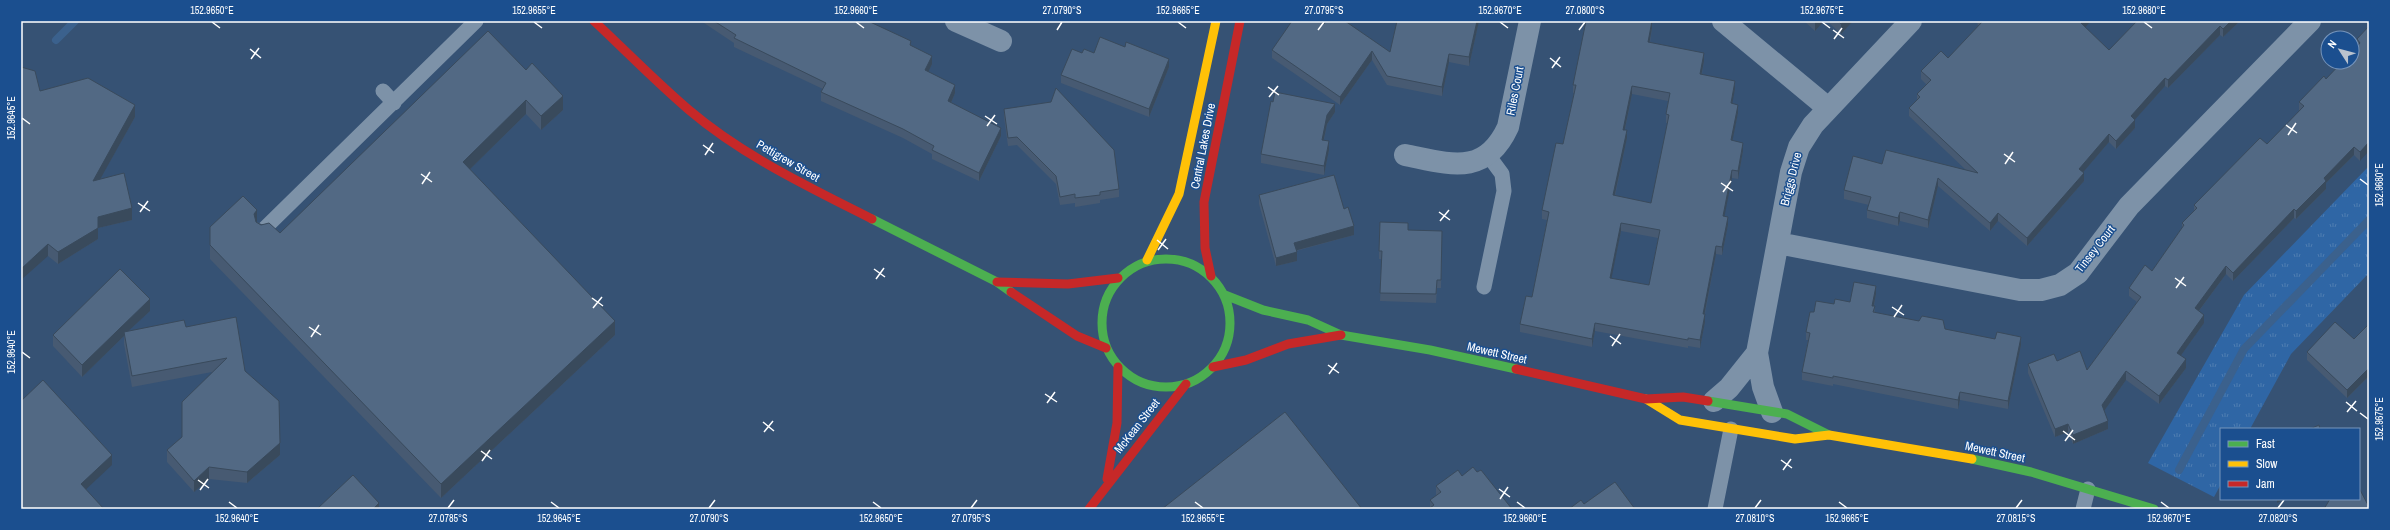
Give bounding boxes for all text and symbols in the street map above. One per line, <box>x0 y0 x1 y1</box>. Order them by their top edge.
text: 152.9650°E <box>190 4 234 17</box>
text: 152.9655°E <box>512 4 556 17</box>
text: 152.9660°E <box>834 4 878 17</box>
text: 27.0790°S <box>1042 4 1082 17</box>
text: 152.9665°E <box>1156 4 1200 17</box>
text: 27.0795°S <box>1304 4 1344 17</box>
text: 152.9670°E <box>1478 4 1522 17</box>
text: 27.0800°S <box>1565 4 1605 17</box>
text: 152.9675°E <box>1800 4 1844 17</box>
text: 152.9680°E <box>2122 4 2166 17</box>
north arrow <box>2320 30 2360 70</box>
text: N <box>2324 37 2339 51</box>
street label: Riles Court <box>1502 65 1528 117</box>
text: 152.9645°E <box>5 96 18 140</box>
street label: Central Lakes Drive <box>1187 102 1219 190</box>
street label: Pettigrew Street <box>753 136 823 186</box>
street label: Briggs Drive <box>1777 151 1805 207</box>
text: 152.9680°E <box>2373 163 2386 207</box>
street label: Tinsey Court <box>2071 222 2119 276</box>
text: 152.9640°E <box>5 330 18 374</box>
street label: Mewett Street <box>1466 338 1529 368</box>
street label: McKean Street <box>1111 395 1164 457</box>
text: 152.9675°E <box>2373 397 2386 441</box>
legend <box>2220 428 2360 500</box>
text: Fast <box>2256 436 2275 452</box>
street label: Mewett Street <box>1964 438 2027 466</box>
text: Slow <box>2256 456 2278 472</box>
text: Jam <box>2256 476 2275 492</box>
text: 152.9640°E <box>215 512 259 525</box>
text: 27.0785°S <box>428 512 468 525</box>
text: 152.9645°E <box>537 512 581 525</box>
text: 27.0790°S <box>689 512 729 525</box>
text: 152.9650°E <box>859 512 903 525</box>
text: 27.0795°S <box>951 512 991 525</box>
text: 152.9655°E <box>1181 512 1225 525</box>
text: 152.9660°E <box>1503 512 1547 525</box>
text: 27.0810°S <box>1735 512 1775 525</box>
text: 152.9665°E <box>1825 512 1869 525</box>
text: 27.0815°S <box>1996 512 2036 525</box>
text: 152.9670°E <box>2147 512 2191 525</box>
text: 27.0820°S <box>2258 512 2298 525</box>

